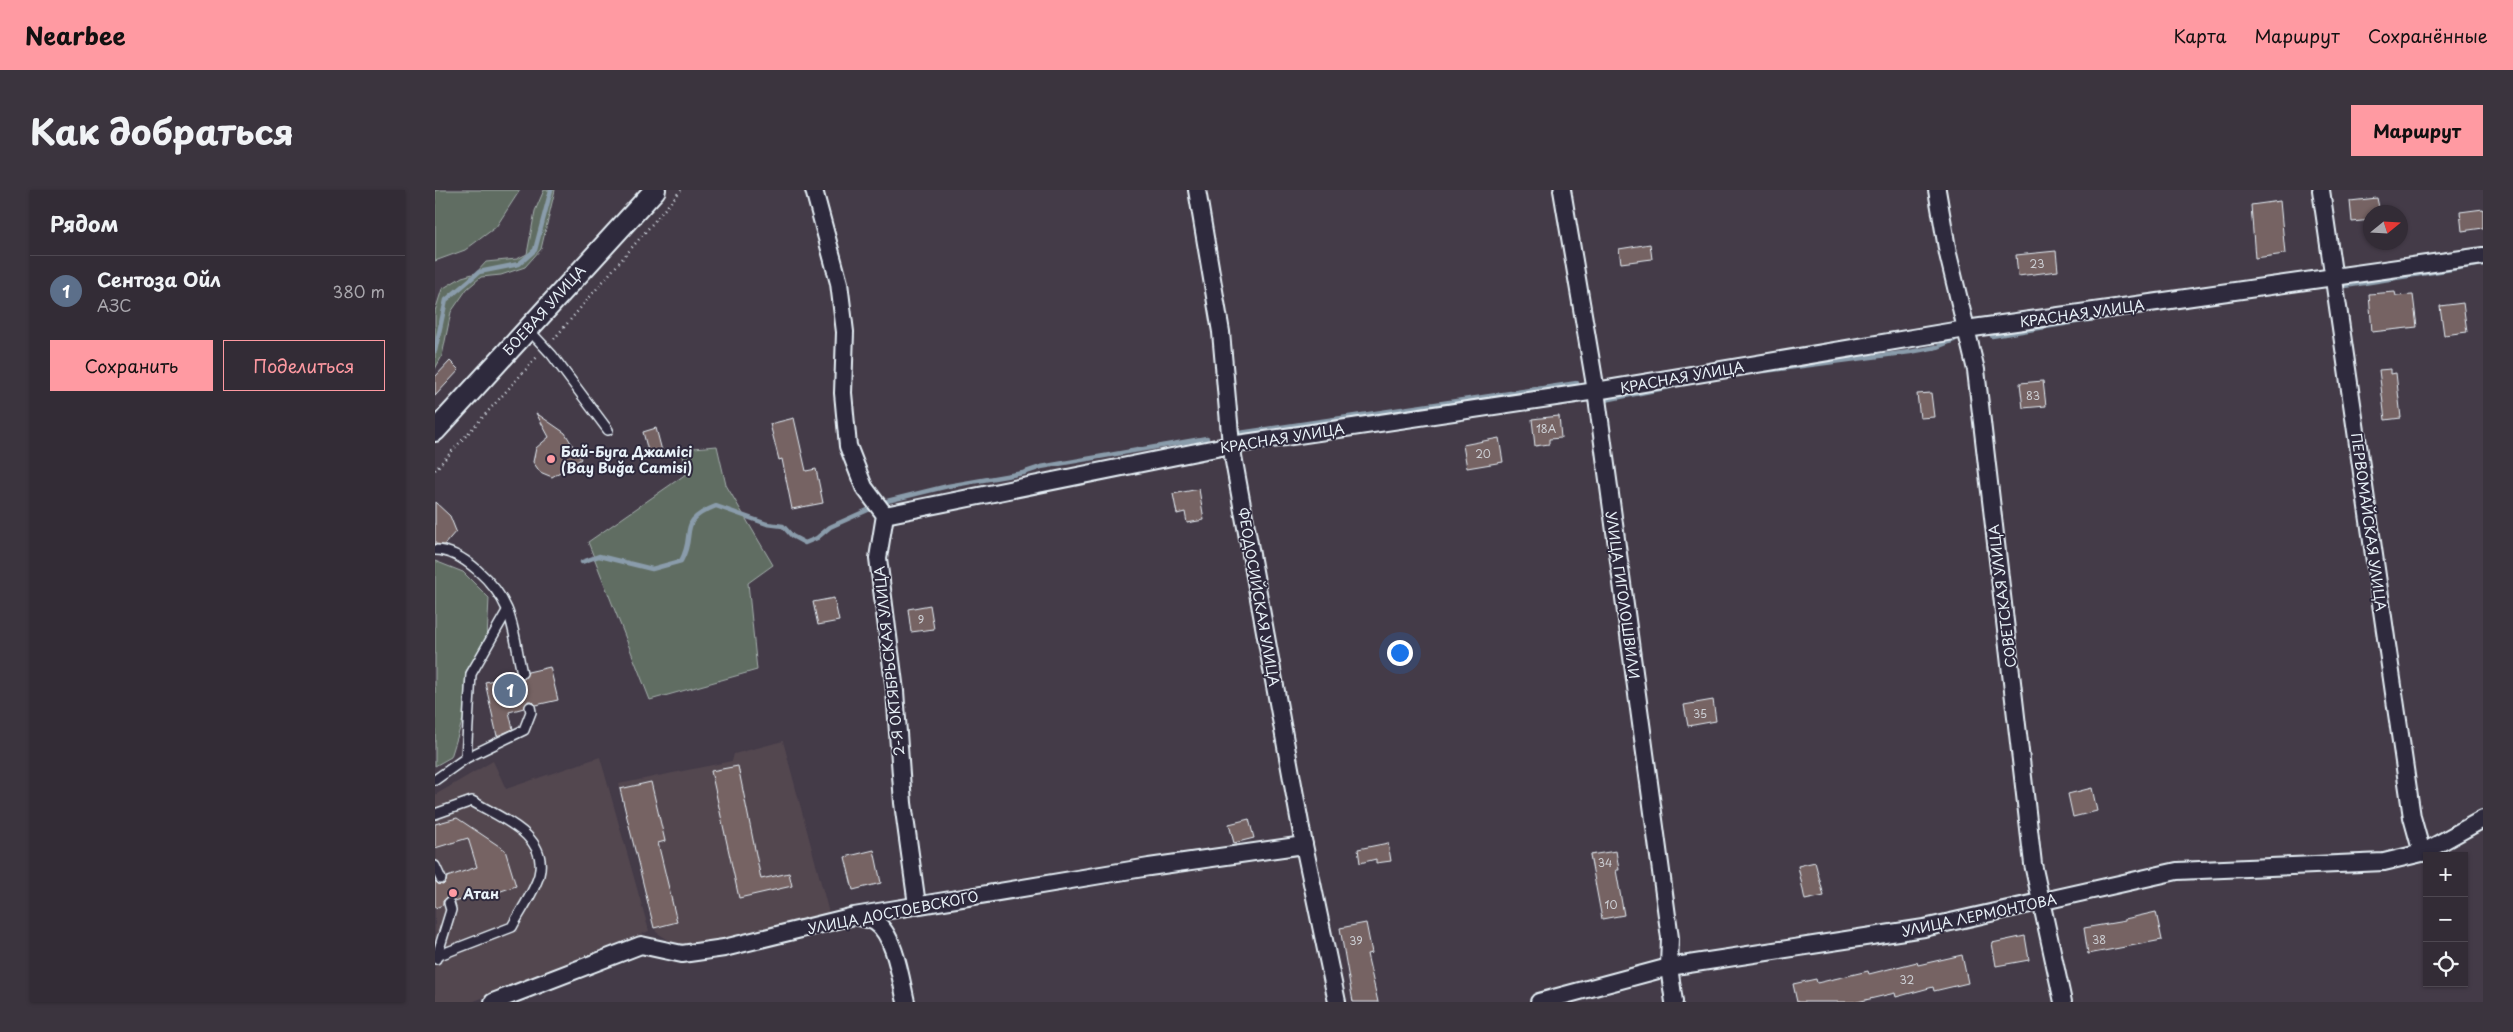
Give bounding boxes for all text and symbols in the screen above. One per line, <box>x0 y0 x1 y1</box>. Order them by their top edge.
text: Nearbee <box>25 17 126 53</box>
text: Карта <box>2174 22 2226 49</box>
text: Маршрут <box>2254 22 2340 49</box>
text: Сохранённые <box>2368 22 2488 49</box>
text: Как добраться <box>30 104 294 157</box>
button: Маршрут <box>2351 105 2483 156</box>
north arrow <box>2363 205 2408 250</box>
text: Рядом <box>50 207 118 239</box>
house number: 23 <box>2030 255 2044 272</box>
street label: БОЕВАЯ УЛИЦА <box>498 260 590 360</box>
text: Сентоза Ойл <box>97 265 221 293</box>
text: 1 <box>62 279 70 303</box>
text: 380 m <box>333 279 385 303</box>
text: АЗС <box>97 293 132 317</box>
street label: КРАСНАЯ УЛИЦА <box>2018 294 2146 332</box>
button: Сохранить <box>50 340 213 391</box>
button: Поделиться <box>223 340 385 391</box>
street label: КРАСНАЯ УЛИЦА <box>1618 356 1746 398</box>
house number: 83 <box>2026 387 2040 404</box>
street label: КРАСНАЯ УЛИЦА <box>1218 418 1346 458</box>
house number: 18А <box>1536 420 1557 437</box>
street label: ПЕРВОМАЙСКАЯ УЛИЦА <box>2346 432 2392 613</box>
place label: Бай-Буга Джамісі (Bay Buğa Camisi) <box>561 441 692 478</box>
house number: 20 <box>1475 445 1491 462</box>
marker: Бай-Буга Джамісі (Bay Buğa Camisi) <box>545 453 557 465</box>
street label: ФЕОДОСИЙСКАЯ УЛИЦА <box>1233 506 1285 688</box>
street label: УЛИЦА ГИГОЛОШВИЛИ <box>1601 510 1645 680</box>
street label: СОВЕТСКАЯ УЛИЦА <box>1983 523 2021 669</box>
street label: 2-Я ОКТЯБРЬСКАЯ УЛИЦА <box>869 565 909 757</box>
house number: 9 <box>918 611 924 628</box>
your location <box>1387 640 1413 666</box>
pin: 1 <box>494 671 526 709</box>
house number: 35 <box>1693 705 1707 722</box>
map controls <box>2423 852 2468 987</box>
button: + <box>2423 852 2468 897</box>
house number: 34 <box>1598 854 1612 871</box>
place label: Атан <box>462 883 499 904</box>
street label: УЛИЦА ДОСТОЕВСКОГО <box>806 885 980 939</box>
marker: Атан <box>447 887 459 899</box>
street label: УЛИЦА ЛЕРМОНТОВА <box>1900 888 2058 942</box>
house number: 10 <box>1605 896 1617 913</box>
button: − <box>2423 897 2468 942</box>
house number: 38 <box>2092 931 2106 948</box>
house number: 39 <box>1349 932 1363 949</box>
button: locate <box>2423 942 2468 987</box>
house number: 32 <box>1900 971 1915 988</box>

